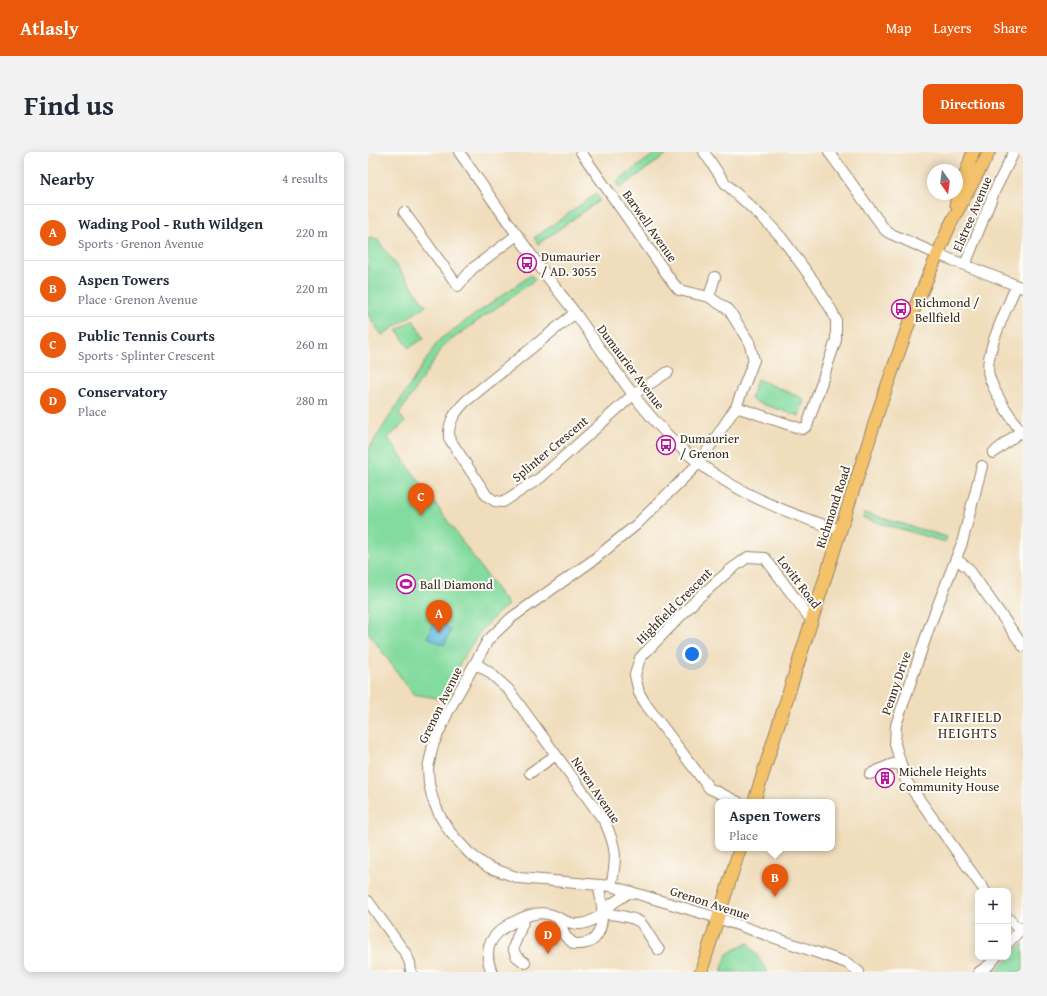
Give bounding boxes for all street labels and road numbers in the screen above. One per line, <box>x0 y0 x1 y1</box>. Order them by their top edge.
street label: Elstree Avenue <box>948 173 996 255</box>
street label: Barwell Avenue <box>618 186 682 266</box>
street label: Dumaurier Avenue <box>593 321 669 413</box>
street label: Splinter Crescent <box>508 411 592 487</box>
street label: Richmond Road <box>811 463 855 551</box>
street label: Lovitt Road <box>773 551 825 613</box>
street label: Highfield Crescent <box>632 563 717 648</box>
street label: Penny Drive <box>876 649 916 717</box>
street label: Grenon Avenue <box>413 664 467 746</box>
street label: Noren Avenue <box>567 753 625 827</box>
street label: Grenon Avenue <box>668 881 752 925</box>

